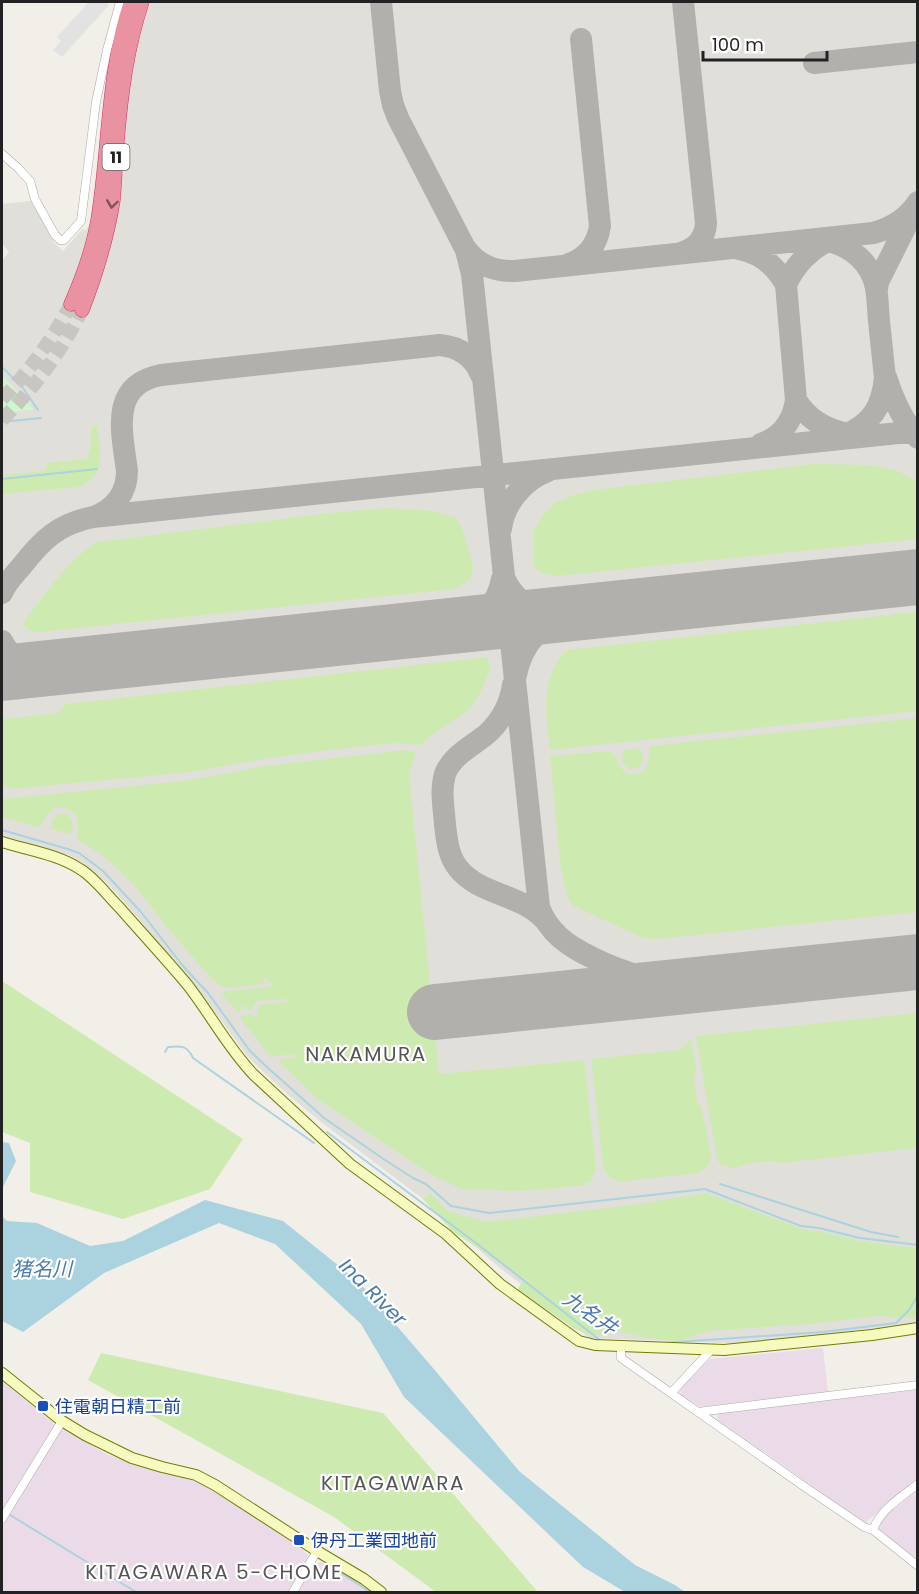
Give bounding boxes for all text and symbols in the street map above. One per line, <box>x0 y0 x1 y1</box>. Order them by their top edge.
scale bar <box>703 24 828 62</box>
text: 100 m <box>712 32 764 57</box>
road number: 11 <box>102 144 130 170</box>
one-way arrow <box>106 199 118 209</box>
district label: NAKAMURA <box>305 1040 427 1068</box>
water label: Ina River <box>333 1252 413 1332</box>
water label: 猪名川 <box>12 1255 74 1283</box>
water label: 九名井 <box>557 1285 624 1343</box>
place label: 住電朝日精工前 <box>55 1394 181 1419</box>
marker: 住電朝日精工前 <box>36 1399 50 1413</box>
district label: KITAGAWARA <box>321 1469 465 1497</box>
place label: 伊丹工業団地前 <box>311 1528 437 1553</box>
marker: 伊丹工業団地前 <box>292 1533 306 1547</box>
district label: KITAGAWARA 5-CHOME <box>85 1558 343 1586</box>

